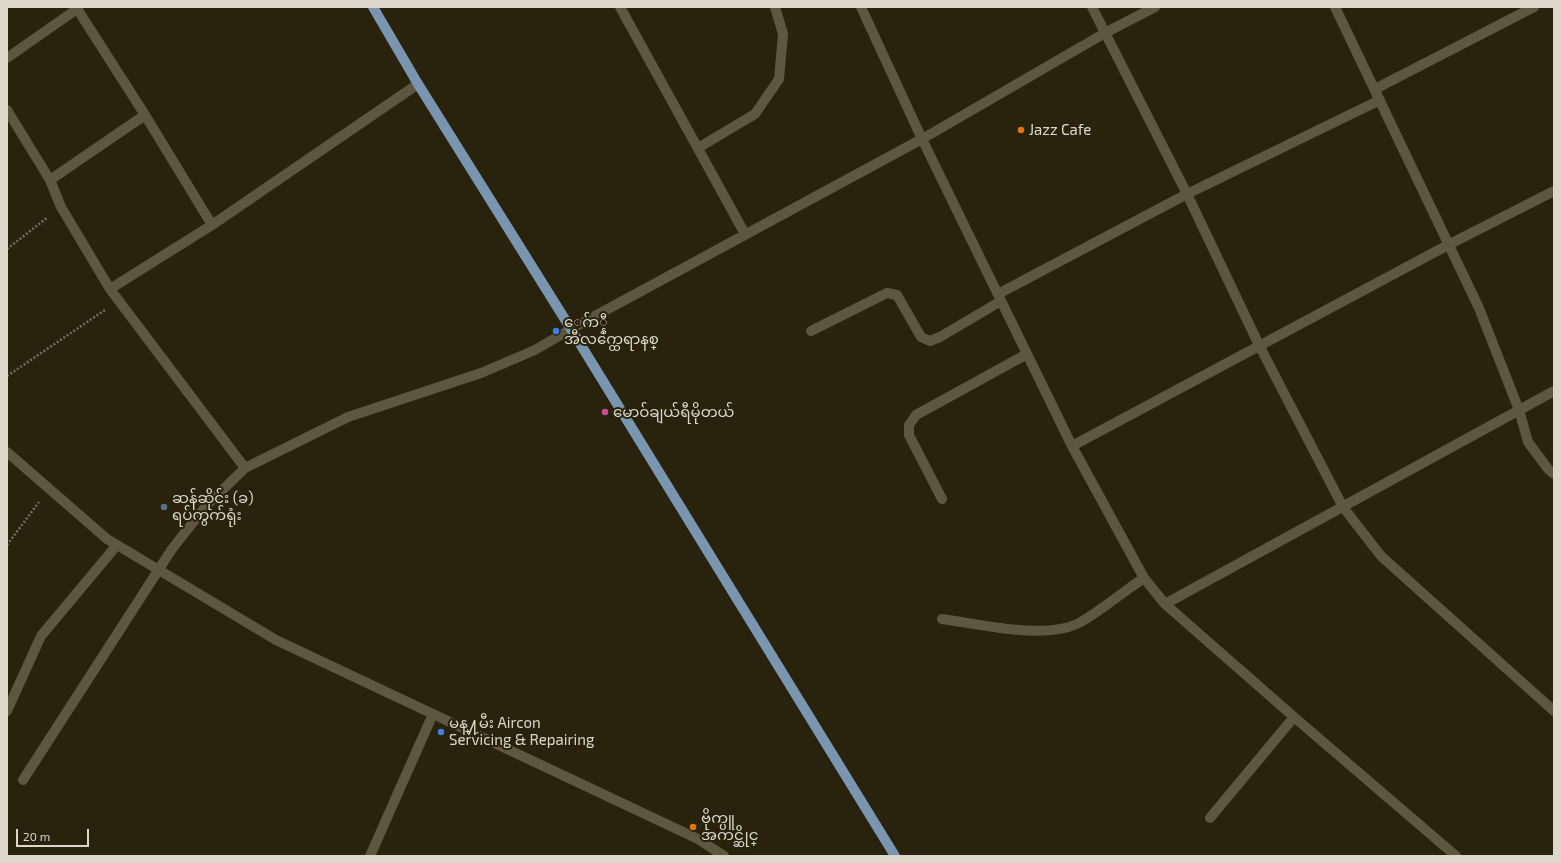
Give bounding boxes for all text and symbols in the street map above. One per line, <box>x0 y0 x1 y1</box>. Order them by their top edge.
place label: Jazz Cafe <box>1029 121 1091 139</box>
marker: Jazz Cafe <box>1016 125 1026 135</box>
place label: ေဂ်ာ္နီ အီလက္ထေရာနစ္ <box>564 313 659 348</box>
marker: ေဂ်ာ္နီ အီလက္ထေရာနစ္ <box>551 326 561 336</box>
place label: မောဝ်ချယ်ရီမိုတယ် <box>613 403 734 421</box>
marker: မောဝ်ချယ်ရီမိုတယ် <box>600 407 610 417</box>
place label: ဆန်ဆိုင်း (ခ) ရပ်ကွက်ရုံး <box>172 489 254 524</box>
marker: ဆန်ဆိုင်း (ခ) ရပ်ကွက်ရုံး <box>159 502 169 512</box>
place label: မန္႔မီး Aircon Servicing & Repairing <box>449 714 594 749</box>
marker: မန္႔မီး Aircon Servicing & Repairing <box>436 727 446 737</box>
place label: ဗိုက္ပူ အကင္ဆိုင္ <box>701 809 758 844</box>
scale bar <box>18 821 91 847</box>
marker: ဗိုက္ပူ အကင္ဆိုင္ <box>688 822 698 832</box>
text: 20 m <box>23 829 50 843</box>

